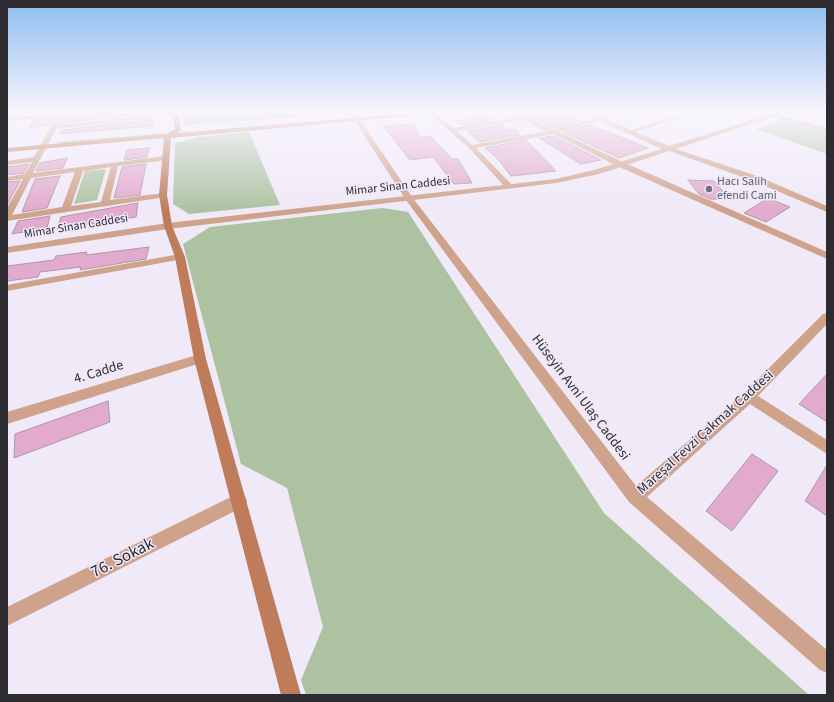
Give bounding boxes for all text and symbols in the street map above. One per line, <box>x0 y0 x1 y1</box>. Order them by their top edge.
street label: Mimar Sinan Caddesi <box>345 174 451 200</box>
place label: Hacı Salih efendi Cami <box>717 175 777 203</box>
marker: Hacı Salih efendi Cami <box>704 184 714 194</box>
street label: Mimar Sinan Caddesi <box>23 212 129 242</box>
street label: Hüseyin Avni Ulaş Caddesi <box>527 332 633 464</box>
street label: 4. Cadde <box>72 358 126 388</box>
street label: Mareşal Fevzi Çakmak Caddesi <box>634 367 778 499</box>
street label: 76. Sokak <box>88 534 158 584</box>

